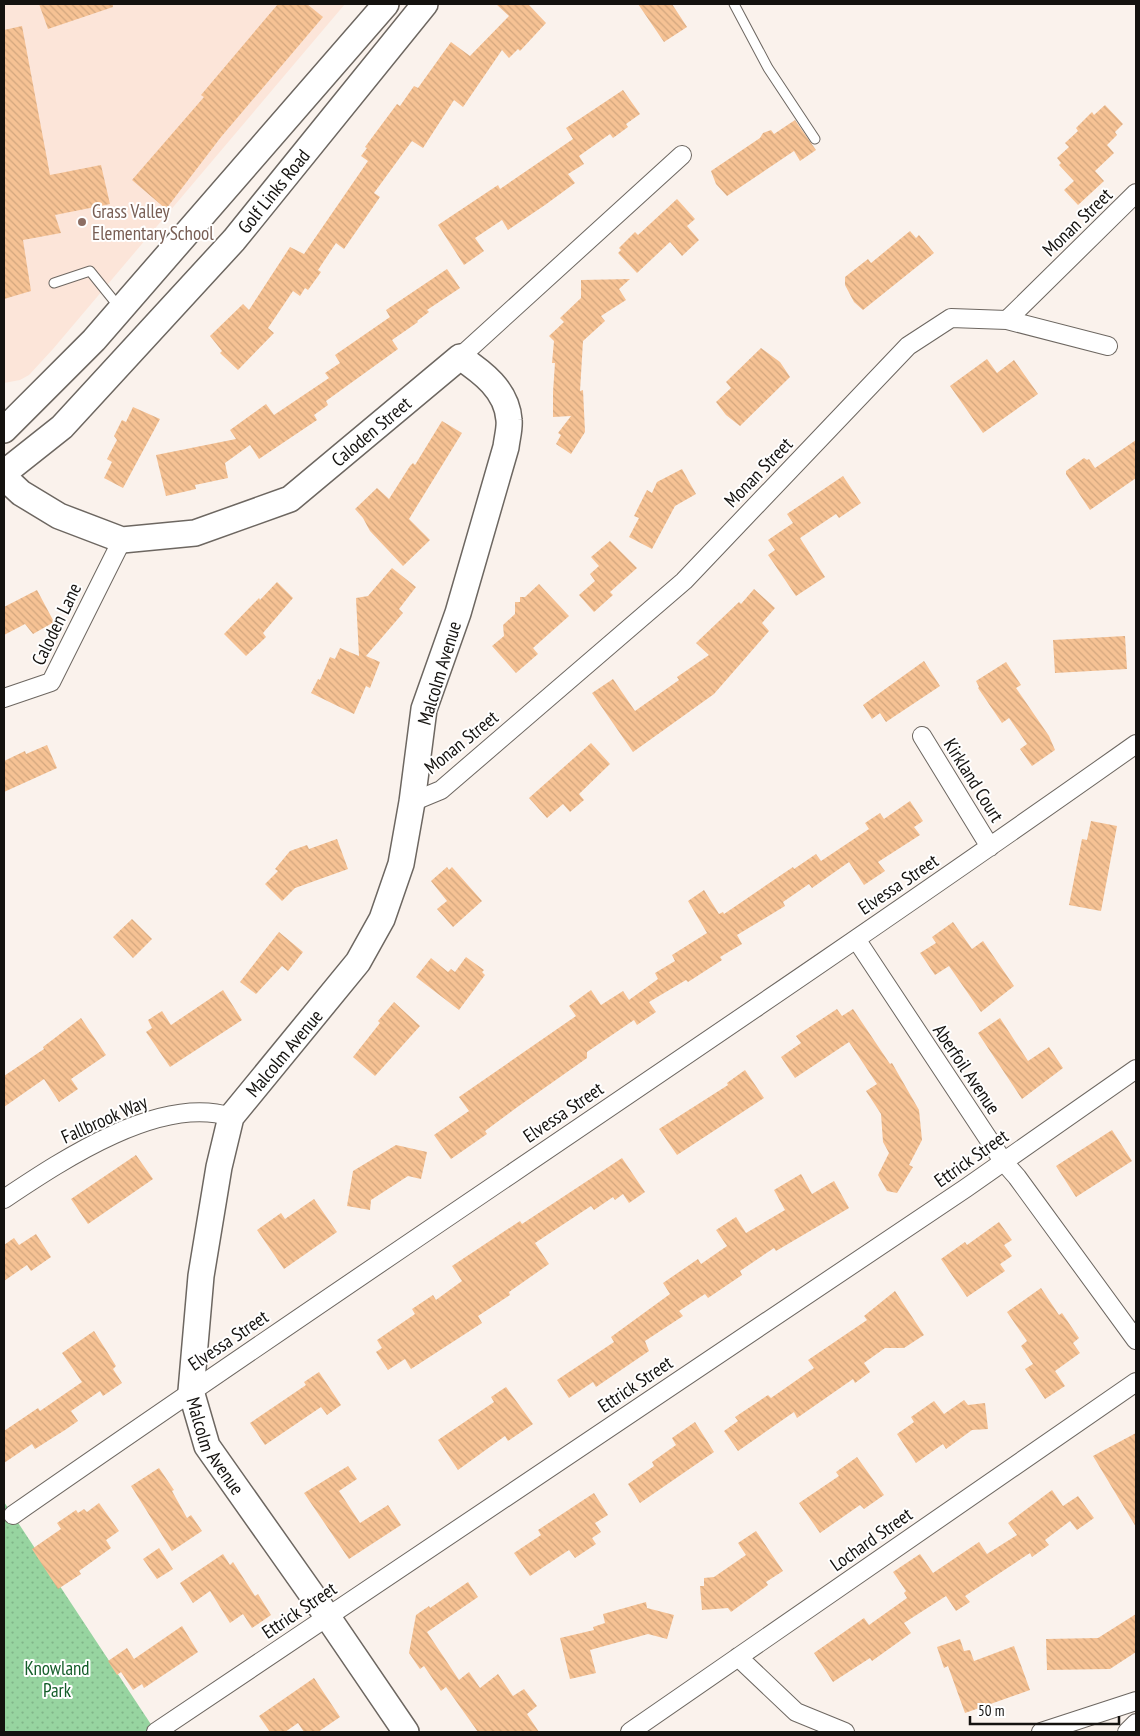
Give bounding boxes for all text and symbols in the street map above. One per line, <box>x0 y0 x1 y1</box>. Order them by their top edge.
street label: Golf Links Road <box>232 144 315 238</box>
street label: Monan Street <box>1037 182 1118 261</box>
place label: Grass Valley Elementary School <box>92 199 214 245</box>
marker: Grass Valley Elementary School <box>76 216 88 228</box>
street label: Caloden Street <box>326 391 416 471</box>
street label: Monan Street <box>719 431 798 512</box>
street label: Caloden Lane <box>26 579 86 669</box>
street label: Malcolm Avenue <box>412 618 466 728</box>
street label: Monan Street <box>419 705 503 779</box>
street label: Kirkland Court <box>939 734 1010 827</box>
street label: Elvessa Street <box>853 848 943 920</box>
street label: Malcolm Avenue <box>240 1004 328 1102</box>
street label: Aberfoil Avenue <box>928 1019 1006 1119</box>
street label: Elvessa Street <box>518 1076 608 1148</box>
street label: Fallbrook Way <box>57 1089 152 1149</box>
street label: Ettrick Street <box>929 1123 1013 1192</box>
street label: Elvessa Street <box>183 1304 273 1376</box>
street label: Ettrick Street <box>593 1350 678 1418</box>
street label: Malcolm Avenue <box>181 1394 250 1499</box>
street label: Lochard Street <box>825 1502 917 1576</box>
street label: Ettrick Street <box>257 1576 342 1644</box>
park label: Knowland Park <box>24 1656 90 1702</box>
scale bar <box>970 1694 1119 1726</box>
text: 50 m <box>978 1701 1004 1720</box>

